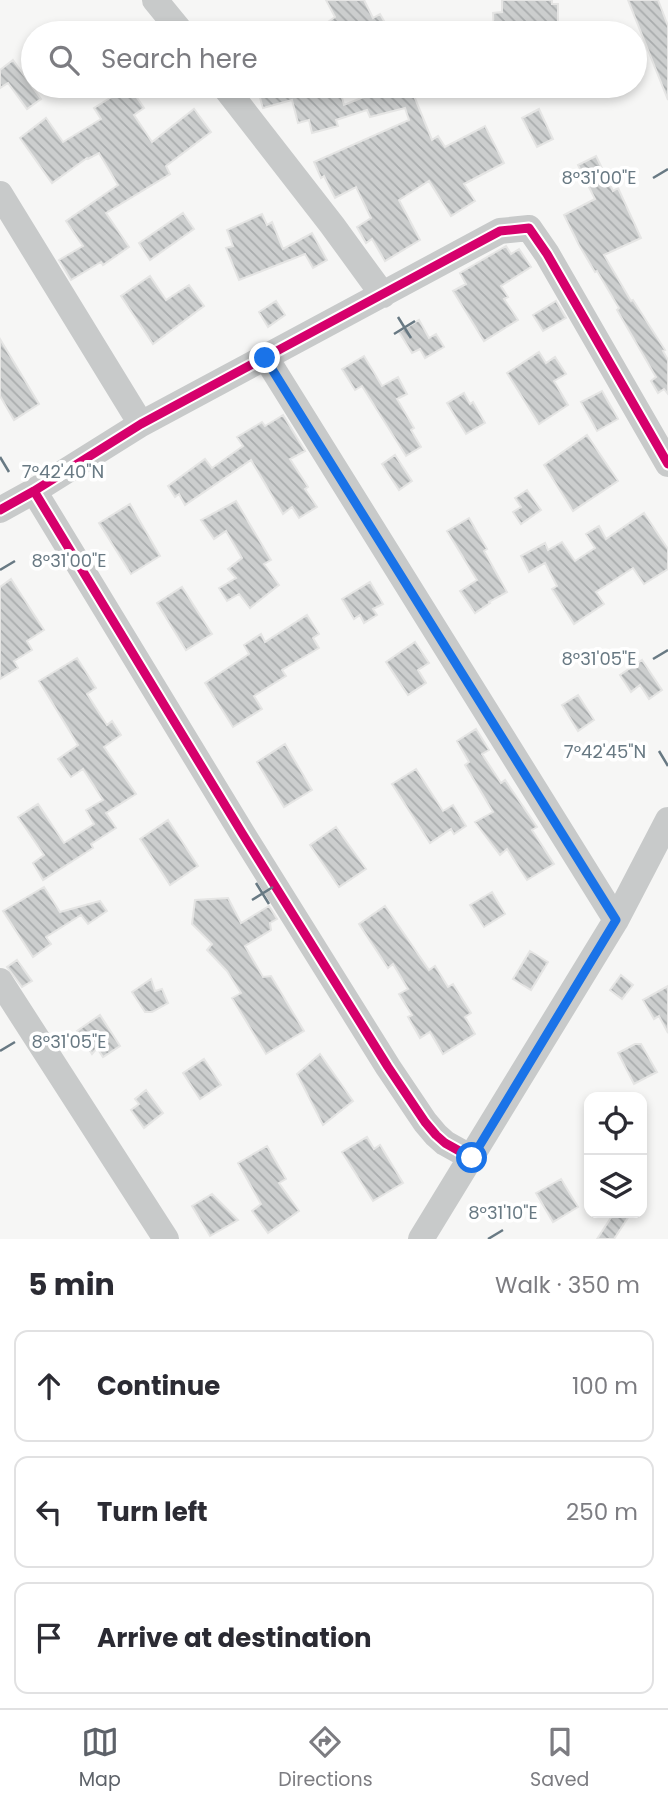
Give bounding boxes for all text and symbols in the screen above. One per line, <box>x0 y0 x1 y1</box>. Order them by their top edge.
search box <box>21 21 647 98</box>
icon: search <box>45 41 83 79</box>
text: Search here <box>101 41 258 77</box>
text: 8°31'00"E <box>561 165 637 190</box>
route end <box>249 342 280 373</box>
text: 7°42'40"N <box>22 459 104 484</box>
text: 8°31'00"E <box>31 548 107 573</box>
text: 8°31'05"E <box>561 646 637 671</box>
text: 7°42'45"N <box>564 739 646 764</box>
text: 8°31'05"E <box>31 1029 107 1054</box>
map controls <box>584 1092 647 1218</box>
button: locate <box>584 1092 647 1155</box>
route start <box>456 1142 487 1173</box>
button: layers <box>584 1155 647 1218</box>
text: 8°31'10"E <box>468 1200 538 1225</box>
text: 5 min <box>28 1263 115 1306</box>
text: Walk · 350 m <box>495 1269 640 1301</box>
icon: ahead <box>30 1367 68 1405</box>
text: Continue <box>97 1368 220 1404</box>
text: 100 m <box>572 1370 638 1402</box>
icon: left <box>30 1493 68 1531</box>
text: Turn left <box>97 1494 208 1530</box>
text: 250 m <box>566 1496 638 1528</box>
icon: arrive <box>30 1619 68 1657</box>
text: Arrive at destination <box>97 1620 372 1656</box>
tab: Map <box>79 1723 121 1794</box>
tab: Directions <box>278 1723 373 1794</box>
tab: Saved <box>530 1723 589 1794</box>

